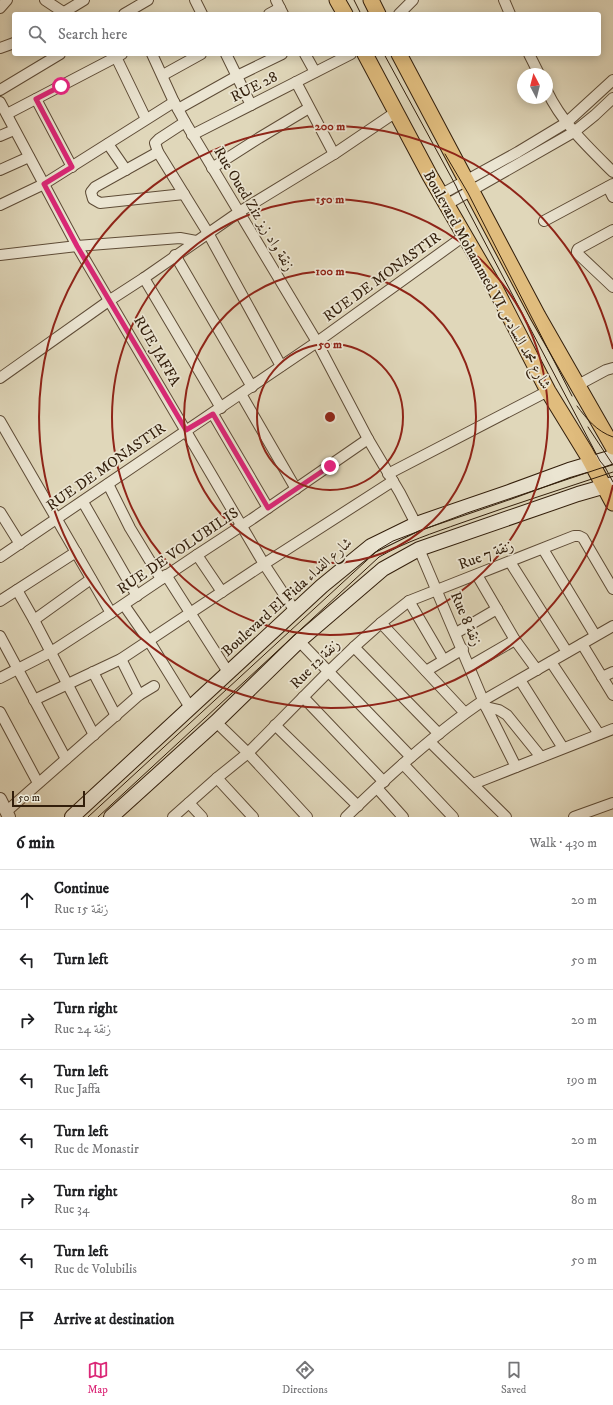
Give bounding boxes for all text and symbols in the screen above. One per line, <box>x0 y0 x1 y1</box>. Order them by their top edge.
search box <box>12 12 601 56</box>
icon: search <box>26 23 48 45</box>
text: Search here <box>58 25 127 44</box>
street label: RUE 28 <box>227 67 281 107</box>
north arrow <box>517 68 553 104</box>
route start <box>52 77 70 95</box>
text: 200 m <box>315 119 345 134</box>
street label: Rue Oued Ziz زنقة واد زيز <box>209 143 299 275</box>
street label: Boulevard Mohammed VI شارع محمد السادس <box>416 167 555 394</box>
text: 150 m <box>316 192 344 207</box>
street label: RUE DE MONASTIR <box>319 228 445 326</box>
text: 100 m <box>316 264 344 279</box>
street label: RUE JAFFA <box>129 312 185 390</box>
text: 50 m <box>317 337 342 352</box>
centre of rings <box>323 410 337 424</box>
street label: RUE DE MONASTIR <box>43 419 169 515</box>
route end <box>321 457 339 475</box>
street label: RUE DE VOLUBILIS <box>114 503 242 599</box>
street label: Boulevard El Fida شارع الفداء <box>218 533 358 663</box>
street label: Rue 7 زنقة <box>456 536 516 574</box>
street label: Rue 8 زنقة <box>446 589 486 649</box>
street label: Rue 12 زنقة <box>286 635 344 693</box>
scale bar <box>12 789 85 808</box>
text: 50 m <box>18 791 40 805</box>
text: 6 min <box>16 832 55 854</box>
text: Walk · 430 m <box>529 835 597 851</box>
text: Continue <box>54 879 109 898</box>
icon: ahead <box>16 889 38 911</box>
text: 20 m <box>571 892 597 908</box>
text: Rue 15 زنقة <box>54 901 109 917</box>
icon: left <box>16 949 38 971</box>
text: Turn left <box>54 950 108 969</box>
text: 50 m <box>571 952 597 968</box>
text: Turn right <box>54 999 117 1018</box>
icon: right <box>16 1009 38 1031</box>
text: 20 m <box>571 1012 597 1028</box>
text: Rue 24 زنقة <box>54 1021 111 1037</box>
text: Turn left <box>54 1062 108 1081</box>
icon: left <box>16 1069 38 1091</box>
text: 190 m <box>566 1072 597 1088</box>
text: Rue Jaffa <box>54 1081 100 1097</box>
text: Turn left <box>54 1122 108 1141</box>
icon: left <box>16 1129 38 1151</box>
text: 20 m <box>571 1132 597 1148</box>
text: Rue de Monastir <box>54 1141 139 1157</box>
text: Turn right <box>54 1182 117 1201</box>
icon: right <box>16 1189 38 1211</box>
text: 80 m <box>571 1192 597 1208</box>
text: Rue 34 <box>54 1201 89 1217</box>
text: Turn left <box>54 1242 108 1261</box>
icon: left <box>16 1249 38 1271</box>
text: 50 m <box>571 1252 597 1268</box>
text: Rue de Volubilis <box>54 1261 137 1277</box>
icon: arrive <box>16 1309 38 1331</box>
text: Arrive at destination <box>54 1310 174 1329</box>
tab: Map <box>87 1359 109 1397</box>
tab: Directions <box>282 1359 328 1397</box>
tab: Saved <box>501 1359 526 1397</box>

